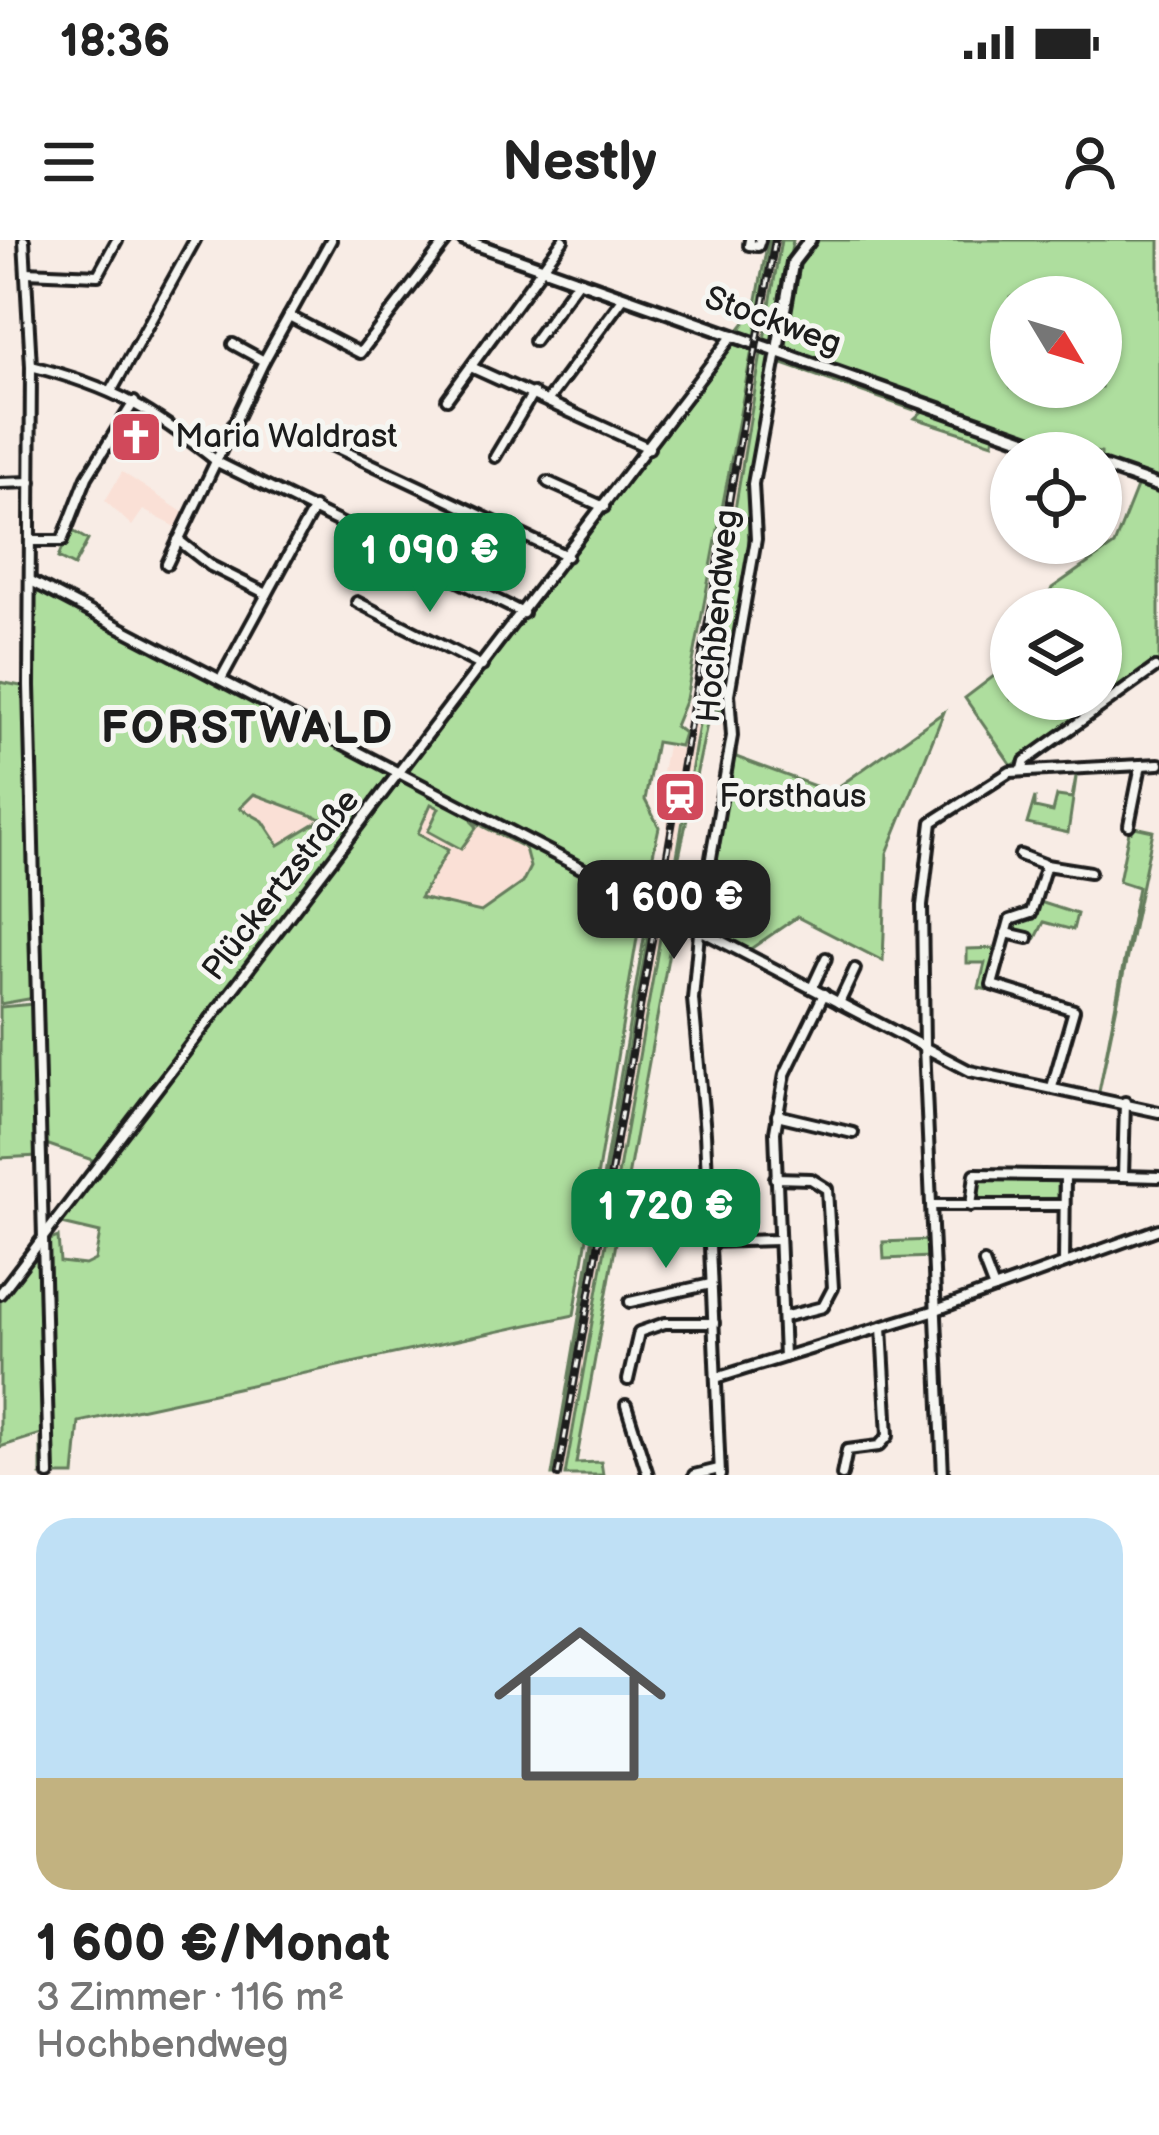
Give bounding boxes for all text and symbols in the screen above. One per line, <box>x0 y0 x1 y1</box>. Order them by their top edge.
text: 18:36 <box>60 15 170 70</box>
icon: menu <box>36 129 102 195</box>
icon: person <box>1057 129 1123 195</box>
text: Nestly <box>502 130 657 195</box>
north arrow <box>990 276 1122 408</box>
map controls <box>990 276 1122 720</box>
street label: Stockweg <box>699 278 847 364</box>
church icon: Maria Waldrast <box>108 409 164 465</box>
place label: Maria Waldrast <box>175 417 397 457</box>
button: locate <box>990 432 1122 564</box>
street label: Hochbendweg <box>689 508 747 724</box>
pin: 1 090 € <box>319 513 541 615</box>
text: 1 090 € <box>361 528 499 575</box>
button: layers <box>990 588 1122 720</box>
district label: FORSTWALD <box>101 702 395 757</box>
station icon: Forsthaus <box>652 769 708 825</box>
place label: Forsthaus <box>719 777 866 817</box>
street label: Plückertzstraße <box>194 781 368 989</box>
pin: 1 600 € <box>563 860 785 962</box>
text: 1 600 € <box>604 875 744 922</box>
pin: 1 720 € <box>555 1169 777 1271</box>
text: 1 720 € <box>598 1184 734 1231</box>
icon: home <box>472 1596 688 1812</box>
text: 1 600 €/Monat <box>36 1914 390 1975</box>
text: 3 Zimmer · 116 m² <box>36 1975 344 2022</box>
text: Hochbendweg <box>36 2022 289 2069</box>

